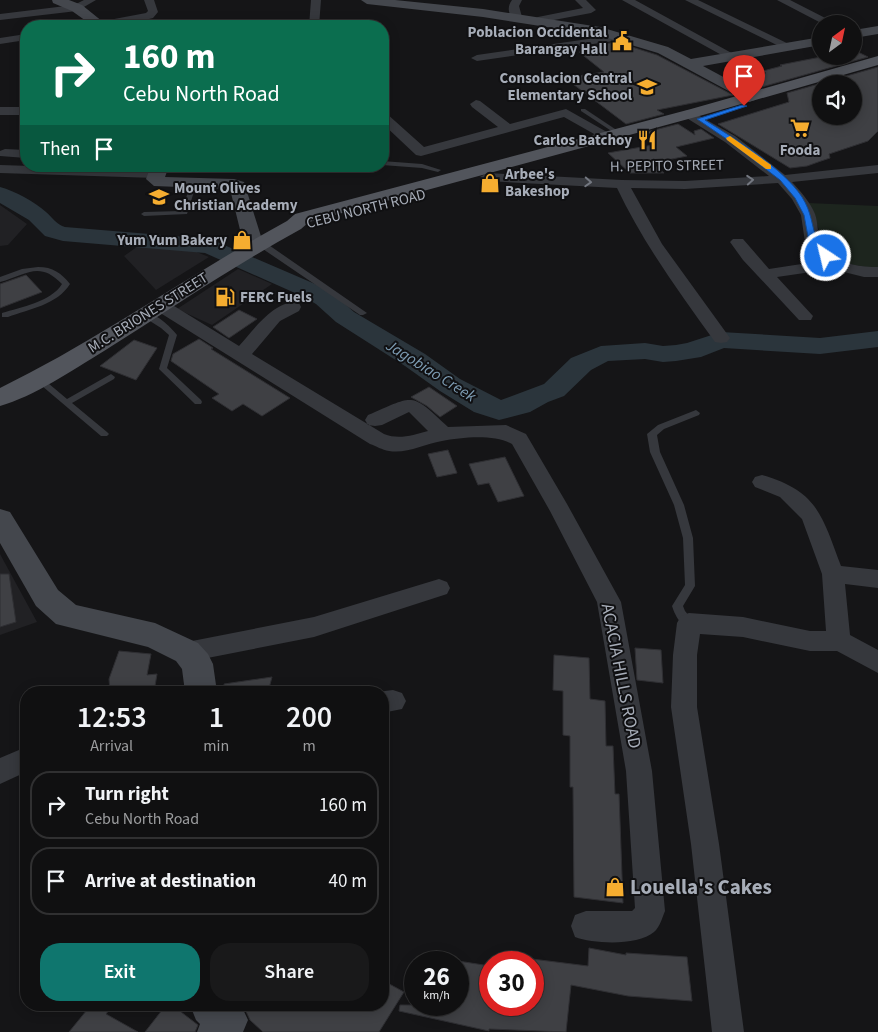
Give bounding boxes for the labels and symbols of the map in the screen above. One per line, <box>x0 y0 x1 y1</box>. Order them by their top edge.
north arrow <box>812 15 862 65</box>
place label: Poblacion Occidental Barangay Hall <box>468 22 608 60</box>
public building icon: Poblacion Occidental Barangay Hall <box>611 30 633 52</box>
pin <box>723 55 765 106</box>
place label: Consolacion Central Elementary School <box>500 68 633 106</box>
school or university icon: Consolacion Central Elementary School <box>636 76 658 98</box>
supermarket icon: Fooda <box>789 117 811 139</box>
restaurant icon: Carlos Batchoy <box>636 129 658 151</box>
place label: Carlos Batchoy <box>533 130 632 151</box>
place label: Fooda <box>780 140 820 161</box>
street label: H. PEPITO STREET <box>610 155 724 177</box>
place label: Arbee's Bakeshop <box>504 164 570 202</box>
shop icon: Arbee's Bakeshop <box>479 172 501 194</box>
one-way arrow <box>747 175 755 186</box>
one-way arrow <box>584 177 592 188</box>
place label: Mount Olives Christian Academy <box>174 178 298 216</box>
street label: CEBU NORTH ROAD <box>304 184 428 234</box>
school or university icon: Mount Olives Christian Academy <box>148 186 170 208</box>
shop icon: Yum Yum Bakery <box>231 229 253 251</box>
position arrow <box>799 229 851 281</box>
place label: Yum Yum Bakery <box>116 230 227 251</box>
street label: M.C. BRIONES STREET <box>84 268 212 358</box>
fuel station icon: FERC Fuels <box>214 286 236 308</box>
place label: FERC Fuels <box>240 287 312 308</box>
water label: Jagobiao Creek <box>381 334 480 408</box>
street label: ACACIA HILLS ROAD <box>595 601 647 751</box>
place label: Louella's Cakes <box>630 872 772 902</box>
shop icon: Louella's Cakes <box>604 876 626 898</box>
speed limit sign: 30 <box>479 951 544 1016</box>

